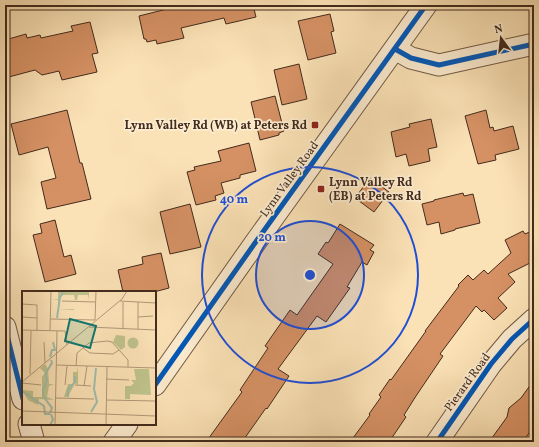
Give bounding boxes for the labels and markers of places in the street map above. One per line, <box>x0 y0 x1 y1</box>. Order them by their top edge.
place label: Lynn Valley Rd (WB) at Peters Rd <box>125 118 308 134</box>
marker: Lynn Valley Rd (WB) at Peters Rd <box>310 120 320 130</box>
place label: Lynn Valley Rd (EB) at Peters Rd <box>329 175 422 205</box>
marker: Lynn Valley Rd (EB) at Peters Rd <box>316 184 326 194</box>
centre of rings <box>303 268 317 282</box>

